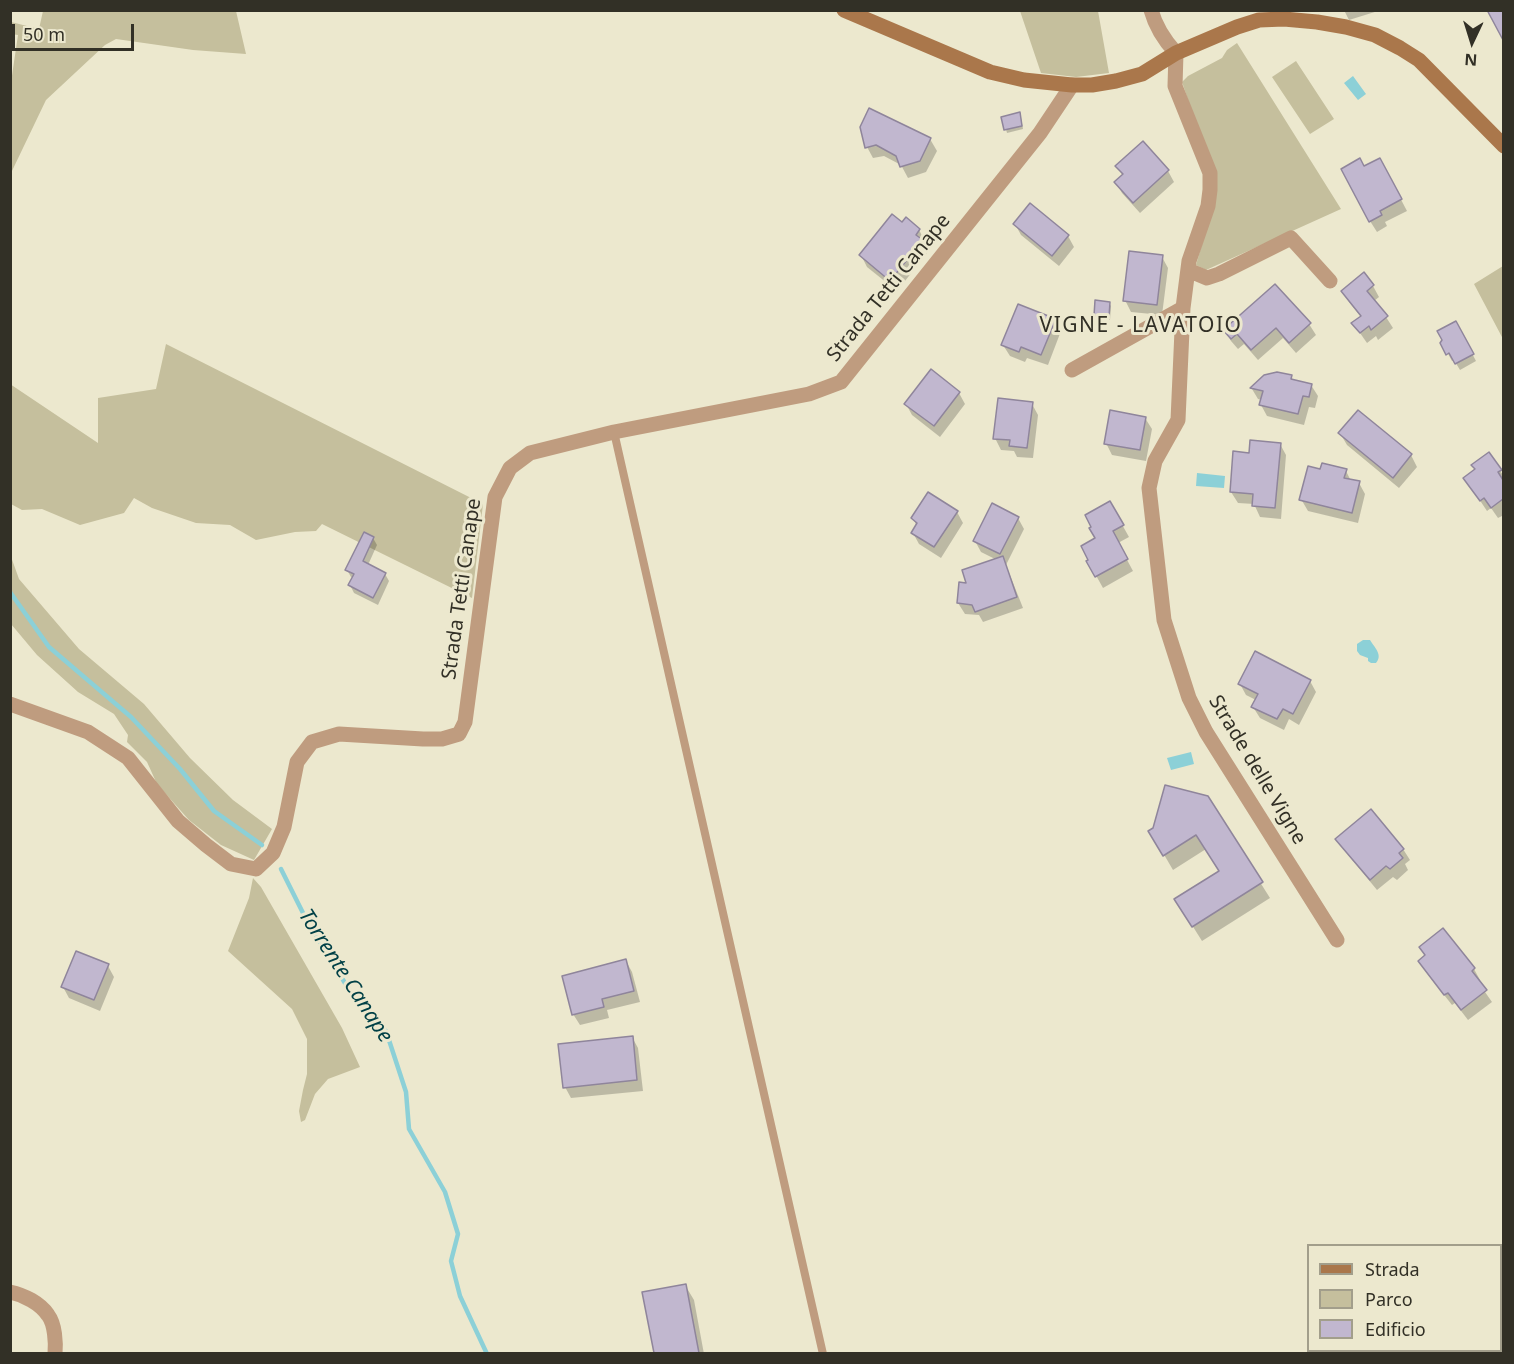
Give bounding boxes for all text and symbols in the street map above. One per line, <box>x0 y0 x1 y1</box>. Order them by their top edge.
scale bar <box>15 12 136 50</box>
north arrow <box>1442 12 1502 72</box>
text: 50 m <box>23 22 65 46</box>
text: N <box>1463 49 1478 71</box>
street label: Strada Tetti Canape <box>822 209 956 367</box>
district label: VIGNE - LAVATOIO <box>1040 313 1242 339</box>
street label: Strada Tetti Canape <box>437 497 487 681</box>
street label: Strade delle Vigne <box>1203 691 1311 849</box>
water label: Torrente Canape <box>293 905 397 1047</box>
legend <box>1307 1244 1502 1352</box>
text: Strada <box>1365 1257 1420 1281</box>
text: Parco <box>1365 1287 1413 1311</box>
text: Edificio <box>1365 1317 1426 1341</box>

